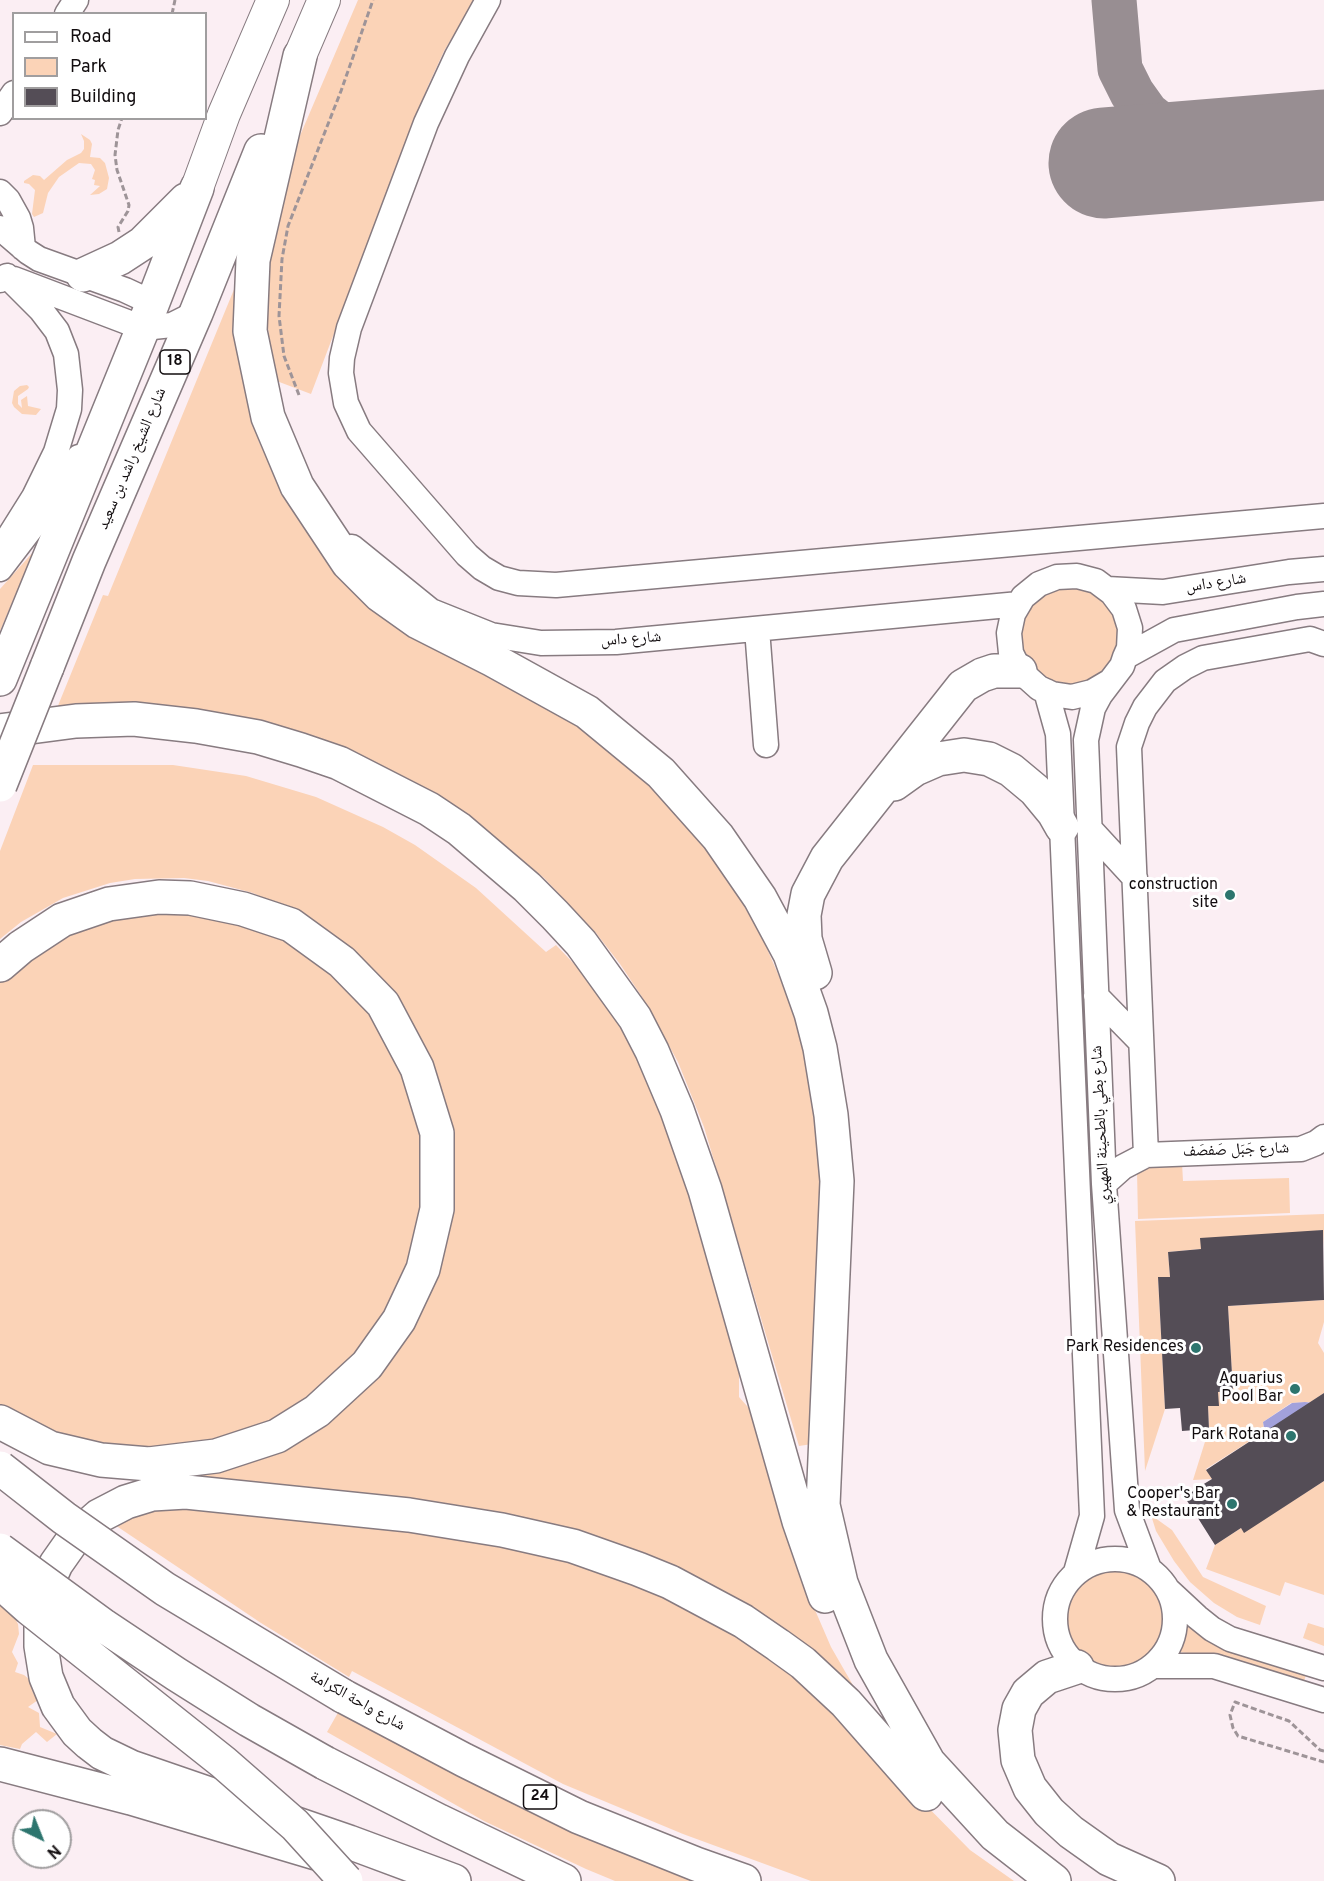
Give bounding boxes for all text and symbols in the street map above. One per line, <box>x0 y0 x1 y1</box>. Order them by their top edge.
legend <box>12 12 207 120</box>
text: Road <box>70 26 112 49</box>
text: Park <box>70 56 107 79</box>
text: Building <box>70 86 136 109</box>
road number: 18 <box>160 350 190 374</box>
street label: شارع الشيخ راشد بن سعيد <box>94 385 172 533</box>
street label: شارع داس <box>1184 570 1248 598</box>
street label: شارع داس <box>600 628 662 652</box>
place label: construction site <box>1129 876 1218 914</box>
marker: construction site <box>1223 888 1237 902</box>
street label: شارع بطي بالطحينة المهيري <box>1088 1045 1116 1205</box>
street label: شارع جَبَل صَفصَف <box>1182 1140 1290 1162</box>
place label: Park Residences <box>1066 1338 1184 1358</box>
marker: Park Residences <box>1189 1341 1203 1355</box>
place label: Aquarius Pool Bar <box>1219 1370 1283 1408</box>
marker: Aquarius Pool Bar <box>1288 1382 1302 1396</box>
place label: Park Rotana <box>1191 1426 1279 1446</box>
marker: Park Rotana <box>1284 1429 1298 1443</box>
place label: Cooper's Bar & Restaurant <box>1127 1485 1220 1523</box>
marker: Cooper's Bar & Restaurant <box>1225 1497 1239 1511</box>
street label: شارع واحة الكرامة <box>306 1668 408 1736</box>
road number: 24 <box>524 1785 556 1809</box>
north arrow <box>12 1809 72 1869</box>
text: N <box>42 1839 64 1862</box>

